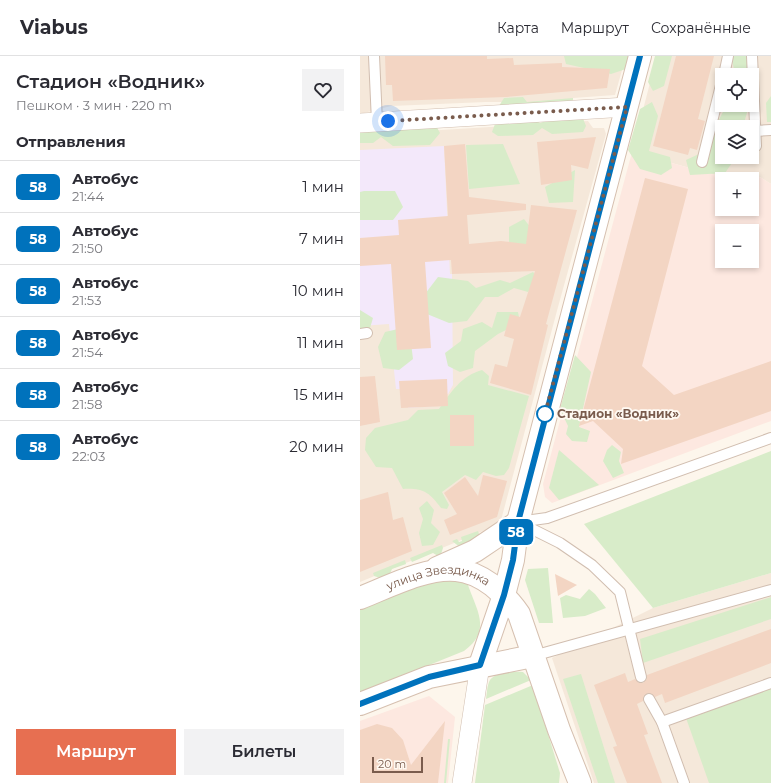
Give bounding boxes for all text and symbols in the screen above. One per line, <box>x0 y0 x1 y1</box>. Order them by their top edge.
text: Viabus <box>20 16 88 39</box>
text: Карта <box>497 19 539 37</box>
text: Маршрут <box>561 19 629 37</box>
text: Сохранённые <box>651 19 751 37</box>
map controls <box>715 68 759 268</box>
button: locate <box>715 68 759 112</box>
button: heart <box>302 69 344 111</box>
text: Стадион «Водник» <box>16 70 205 93</box>
text: Пешком · 3 мин · 220 m <box>16 97 172 113</box>
your location <box>378 111 398 131</box>
button: layers <box>715 120 759 164</box>
text: Отправления <box>16 132 126 151</box>
text: Автобус <box>72 169 139 188</box>
button: + <box>715 172 759 216</box>
text: 1 мин <box>302 177 344 196</box>
text: 58 <box>29 178 47 196</box>
text: 21:44 <box>72 188 104 204</box>
text: Автобус <box>72 221 139 240</box>
button: − <box>715 224 759 268</box>
text: 7 мин <box>299 229 344 248</box>
text: 58 <box>29 230 47 248</box>
text: 21:50 <box>72 240 103 256</box>
text: Автобус <box>72 273 139 292</box>
text: 10 мин <box>292 281 344 300</box>
text: 58 <box>29 282 47 300</box>
text: 21:53 <box>72 292 101 308</box>
text: Автобус <box>72 325 139 344</box>
text: 11 мин <box>297 333 344 352</box>
text: 58 <box>29 334 47 352</box>
text: 21:54 <box>72 344 103 360</box>
text: Автобус <box>72 377 139 396</box>
text: 15 мин <box>294 385 344 404</box>
text: 58 <box>29 386 47 404</box>
text: 21:58 <box>72 396 103 412</box>
marker: Стадион «Водник» <box>536 405 554 423</box>
place label: Стадион «Водник» <box>557 406 679 421</box>
text: Автобус <box>72 429 139 448</box>
text: 20 мин <box>289 437 344 456</box>
text: 58 <box>29 438 47 456</box>
text: 22:03 <box>72 448 105 464</box>
line badge: 58 <box>498 519 534 545</box>
text: 58 <box>507 523 525 541</box>
street label: улица Звездинка <box>383 562 493 594</box>
button: Маршрут <box>16 729 176 775</box>
button: Билеты <box>184 729 344 775</box>
scale bar <box>372 755 423 774</box>
text: 20 m <box>378 757 406 771</box>

